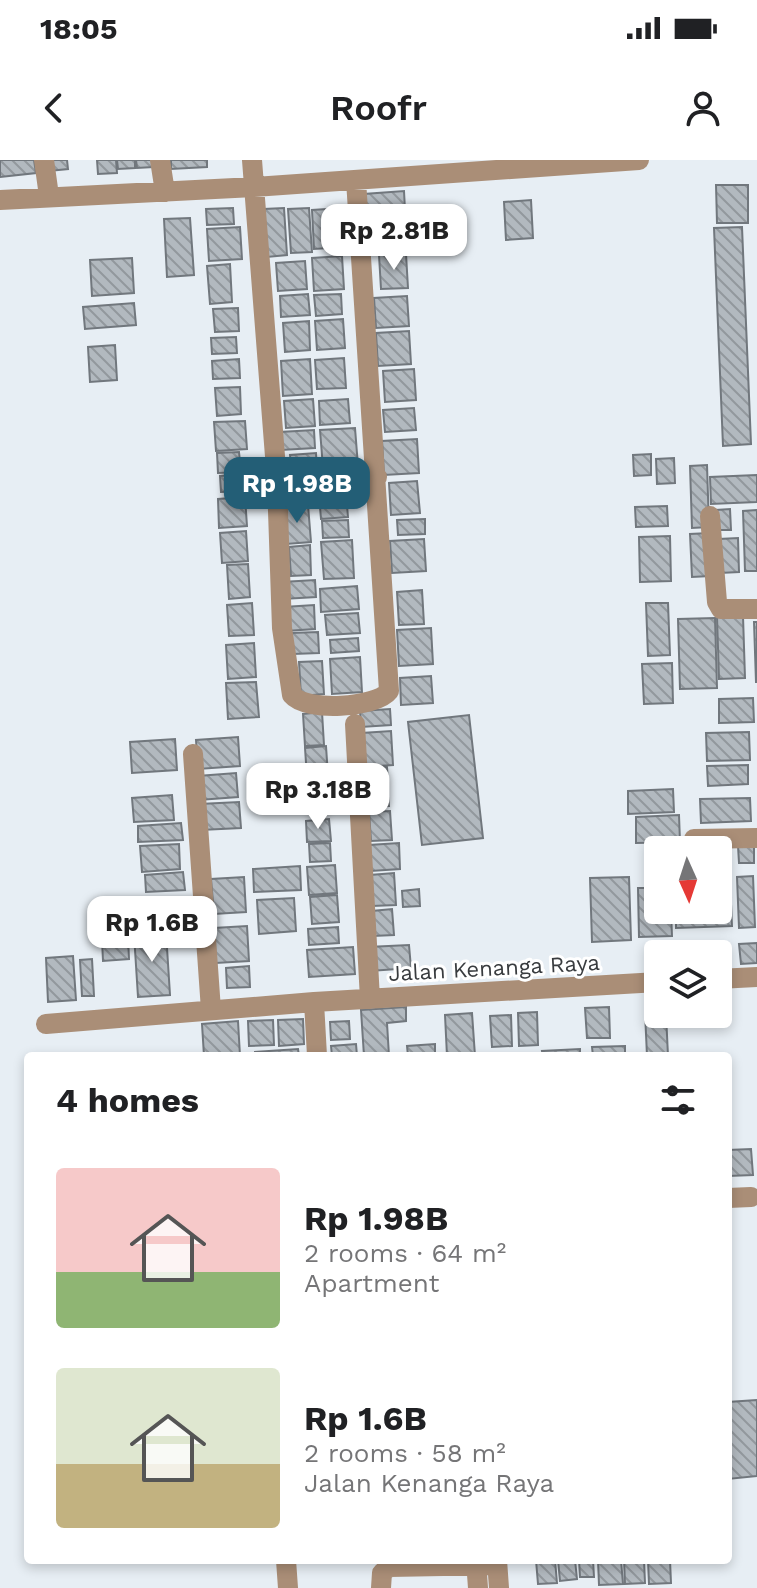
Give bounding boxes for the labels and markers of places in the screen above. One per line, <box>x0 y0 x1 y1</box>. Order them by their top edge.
pin: Rp 2.81B <box>311 204 477 272</box>
pin: Rp 1.98B <box>214 457 380 525</box>
pin: Rp 3.18B <box>235 763 401 831</box>
pin: Rp 1.6B <box>78 896 226 964</box>

